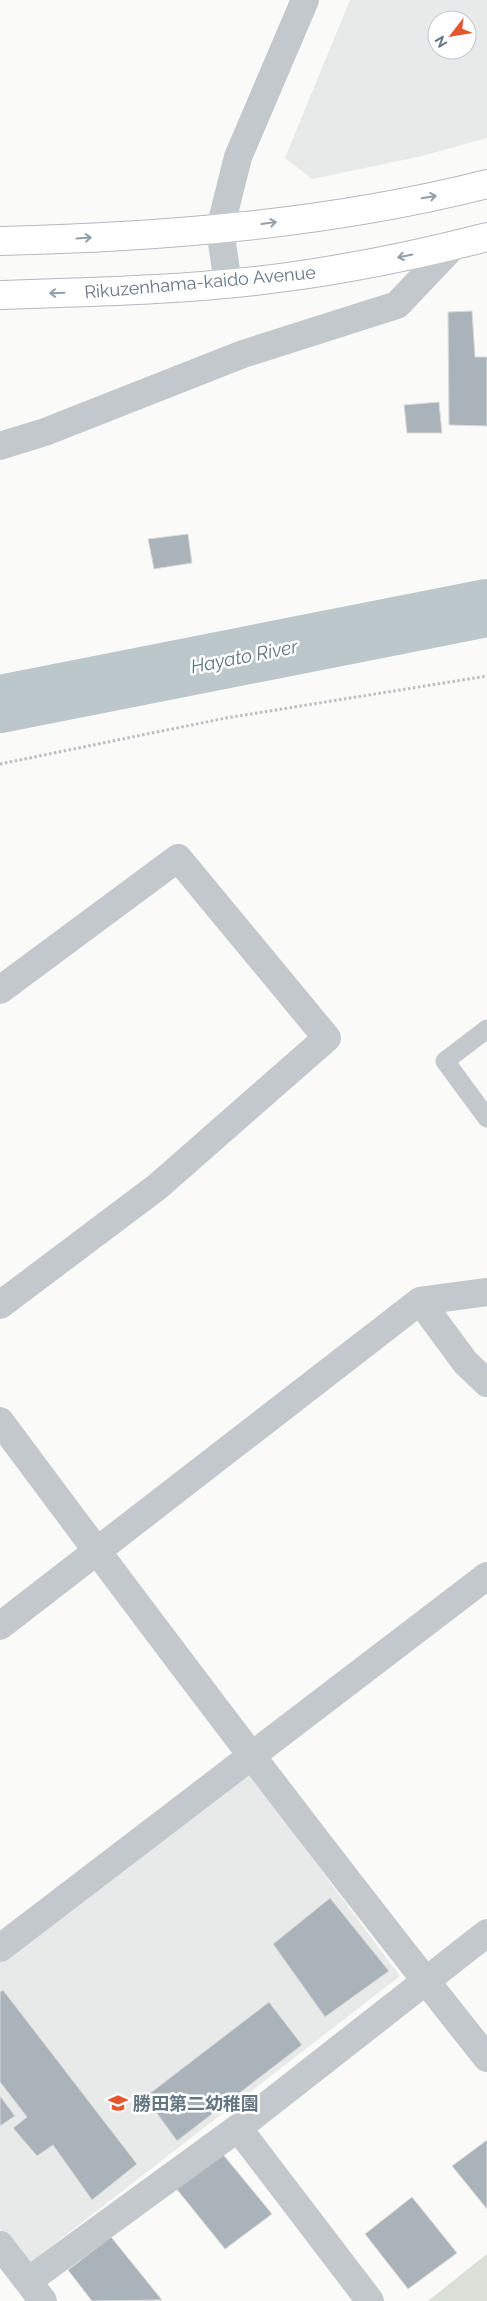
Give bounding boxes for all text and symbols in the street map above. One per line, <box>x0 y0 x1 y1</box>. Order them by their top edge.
north arrow <box>427 10 477 60</box>
text: N <box>431 33 450 50</box>
one-way arrow <box>421 191 437 201</box>
one-way arrow <box>260 217 276 227</box>
one-way arrow <box>75 233 91 242</box>
one-way arrow <box>398 252 414 261</box>
street label: Rikuzenhama-kaido Avenue <box>83 261 317 303</box>
one-way arrow <box>49 288 65 298</box>
water label: Hayato River <box>189 635 301 677</box>
school or university icon: 勝田第二幼稚園 <box>107 2092 129 2114</box>
place label: 勝田第二幼稚園 <box>133 2093 259 2114</box>

